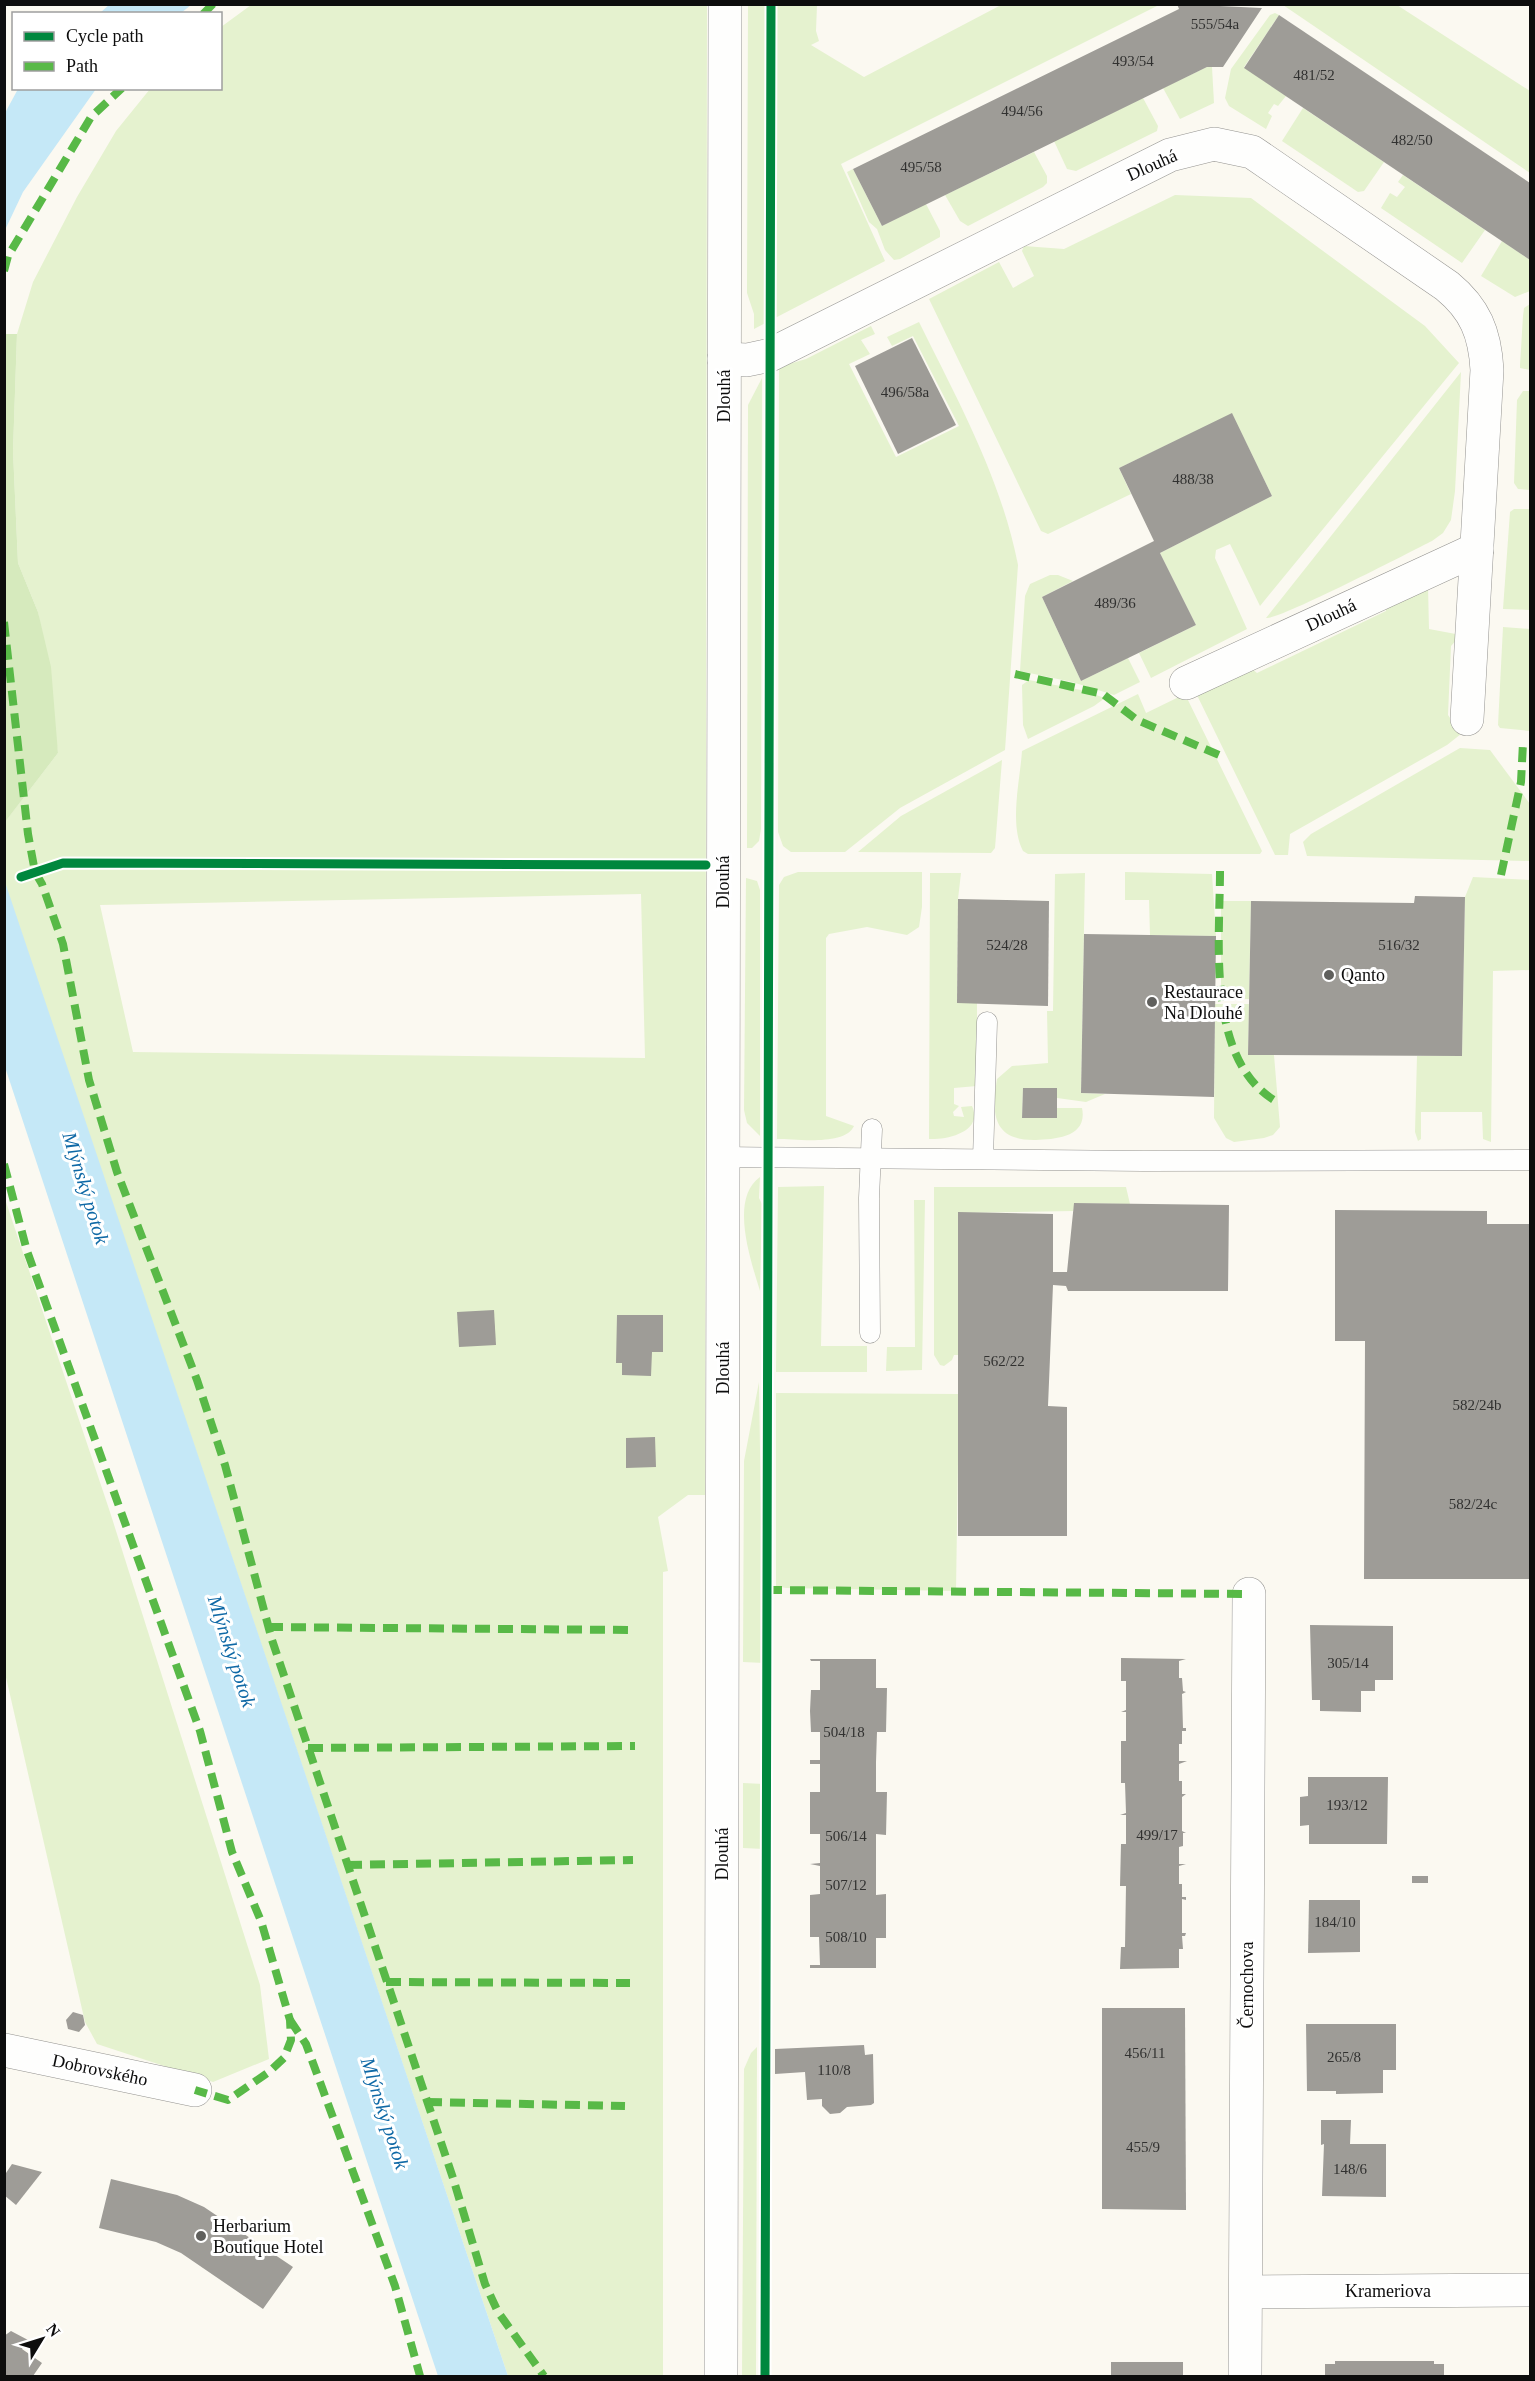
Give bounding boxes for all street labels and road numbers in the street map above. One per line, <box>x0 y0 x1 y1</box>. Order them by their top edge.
street label: Dlouhá <box>1124 145 1180 185</box>
street label: Dlouhá <box>714 370 734 423</box>
street label: Dlouhá <box>1303 595 1359 635</box>
street label: Dlouhá <box>713 856 733 909</box>
street label: Dlouhá <box>713 1342 733 1395</box>
street label: Dlouhá <box>712 1828 732 1881</box>
street label: Černochova <box>1236 1942 1257 2028</box>
street label: Dobrovského <box>50 2050 150 2090</box>
street label: Krameriova <box>1345 2281 1431 2301</box>

